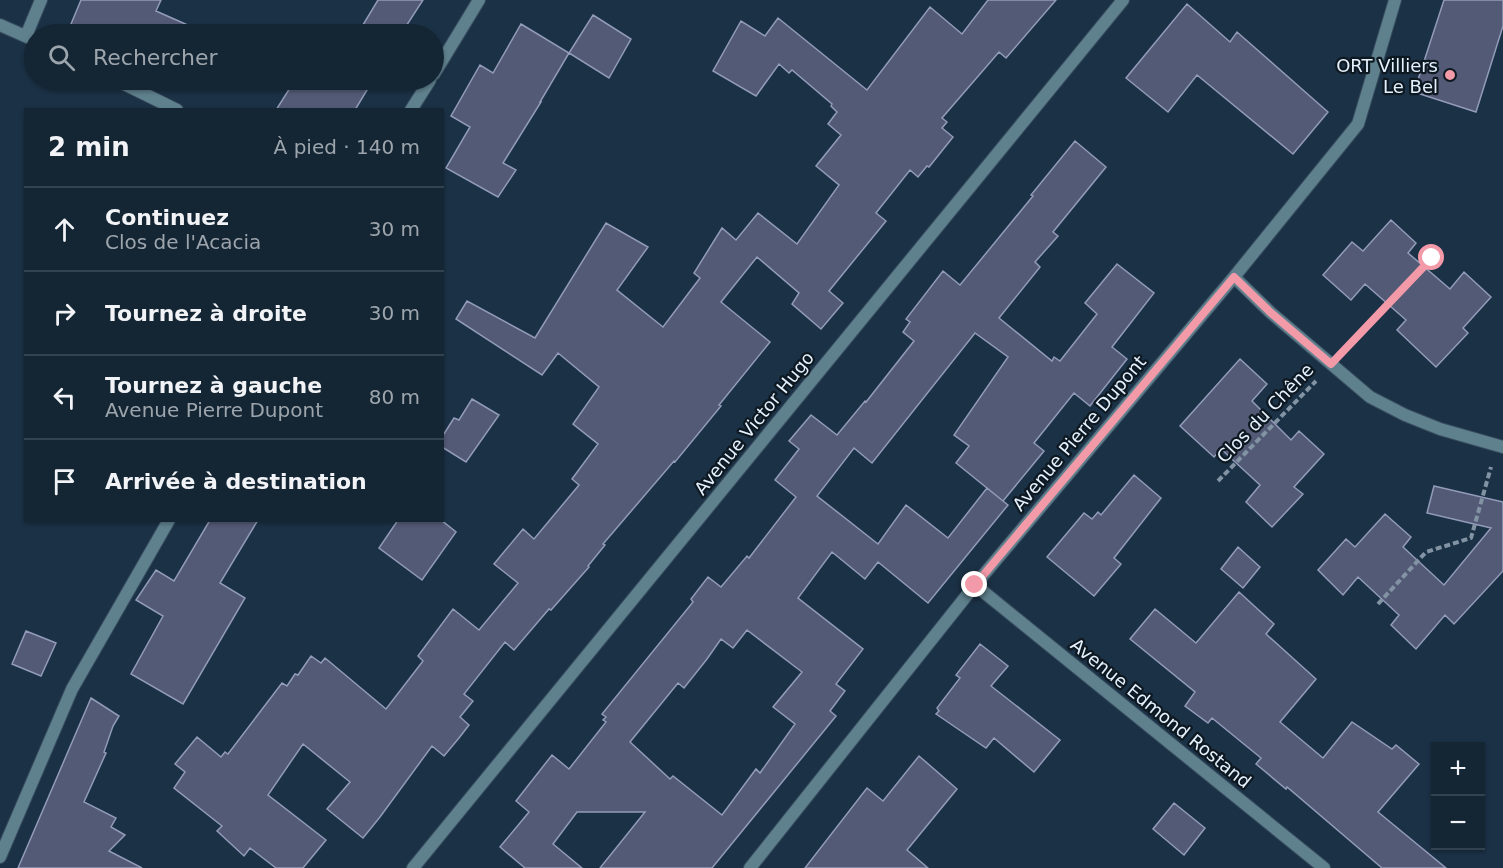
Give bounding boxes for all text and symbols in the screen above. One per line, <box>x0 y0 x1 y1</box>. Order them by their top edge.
search box <box>24 24 444 90</box>
icon: search <box>45 41 78 74</box>
text: Rechercher <box>93 45 218 70</box>
place label: ORT Villiers Le Bel <box>1336 55 1438 97</box>
marker: ORT Villiers Le Bel <box>1443 68 1457 82</box>
text: 2 min <box>48 132 130 162</box>
text: À pied · 140 m <box>274 135 420 159</box>
text: Continuez <box>105 205 229 230</box>
icon: ahead <box>48 213 81 246</box>
text: 30 m <box>369 217 420 241</box>
text: Clos de l'Acacia <box>105 230 261 254</box>
route start <box>1418 244 1444 270</box>
icon: right <box>48 297 81 330</box>
text: Tournez à droite <box>105 301 307 326</box>
text: 30 m <box>369 301 420 325</box>
street label: Avenue Victor Hugo <box>690 347 818 499</box>
street label: Avenue Pierre Dupont <box>1008 351 1150 515</box>
street label: Clos du Chêne <box>1212 359 1318 467</box>
text: Tournez à gauche <box>105 373 322 398</box>
icon: left <box>48 381 81 414</box>
text: 80 m <box>369 385 420 409</box>
text: Avenue Pierre Dupont <box>105 398 323 422</box>
icon: arrive <box>48 465 81 498</box>
text: Arrivée à destination <box>105 469 367 494</box>
route end <box>961 571 987 597</box>
street label: Avenue Edmond Rostand <box>1067 634 1255 792</box>
map controls <box>1431 742 1485 850</box>
button: + <box>1431 742 1485 796</box>
button: − <box>1431 796 1485 850</box>

